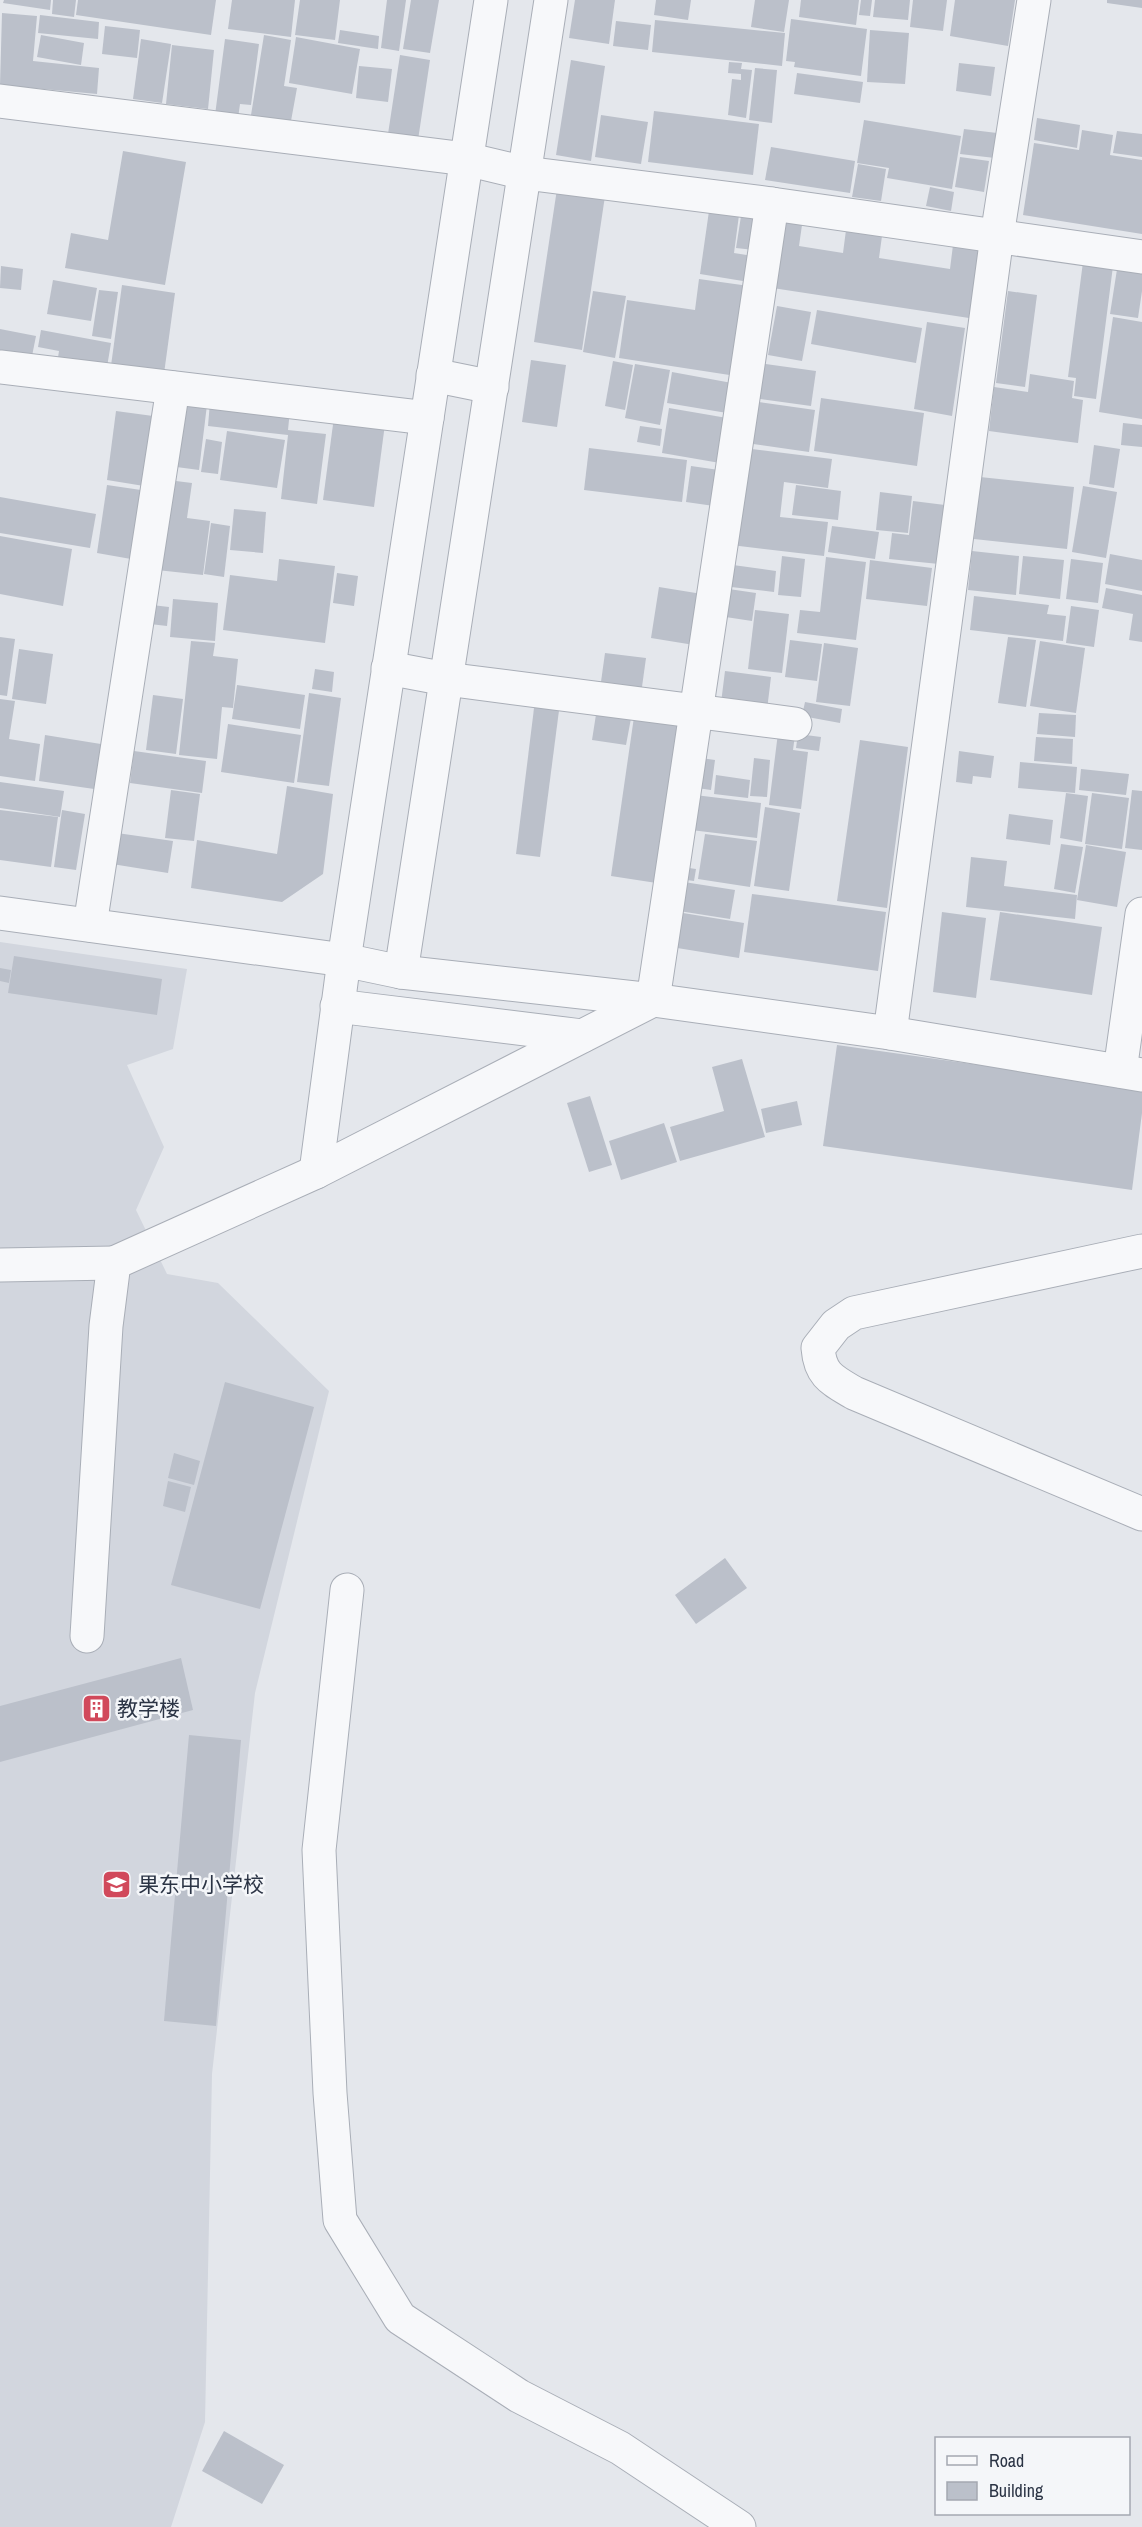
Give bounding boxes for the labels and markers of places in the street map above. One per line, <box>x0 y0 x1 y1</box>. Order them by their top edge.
building icon: 教学楼 <box>80 1692 112 1724</box>
place label: 教学楼 <box>117 1694 180 1723</box>
school or university icon: 果东中小学校 <box>101 1868 133 1900</box>
place label: 果东中小学校 <box>138 1870 264 1899</box>

